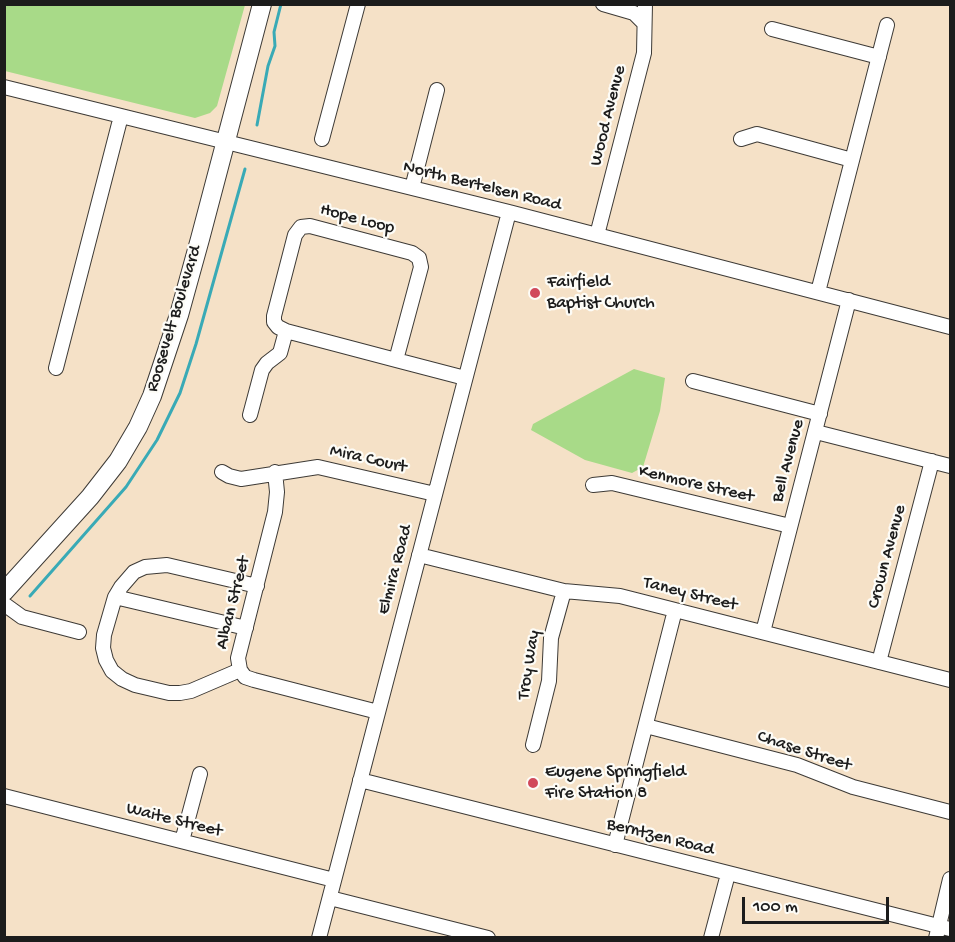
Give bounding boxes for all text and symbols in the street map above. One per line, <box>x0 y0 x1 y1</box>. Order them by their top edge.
street label: Wood Avenue <box>586 63 632 169</box>
street label: North Bertelsen Road <box>401 157 563 217</box>
street label: Hope Loop <box>317 200 397 240</box>
street label: Roosevelt Boulevard <box>142 243 208 395</box>
place label: Fairfield Baptist Church <box>547 272 655 314</box>
marker: Fairfield Baptist Church <box>528 286 542 300</box>
street label: Bell Avenue <box>768 417 810 505</box>
street label: Mira Court <box>327 441 409 479</box>
street label: Kenmore Street <box>636 461 756 509</box>
street label: Crown Avenue <box>864 503 912 611</box>
street label: Elmira Road <box>374 523 418 617</box>
street label: Alban Street <box>212 554 256 652</box>
street label: Taney Street <box>641 573 739 617</box>
street label: Troy Way <box>514 629 546 701</box>
street label: Chase Street <box>754 727 854 777</box>
place label: Eugene Springfield Fire Station 8 <box>545 762 686 804</box>
marker: Eugene Springfield Fire Station 8 <box>526 776 540 790</box>
street label: Waite Street <box>124 799 224 843</box>
street label: Berntzen Road <box>604 814 716 862</box>
scale bar <box>745 885 892 923</box>
text: 100 m <box>753 897 798 918</box>

